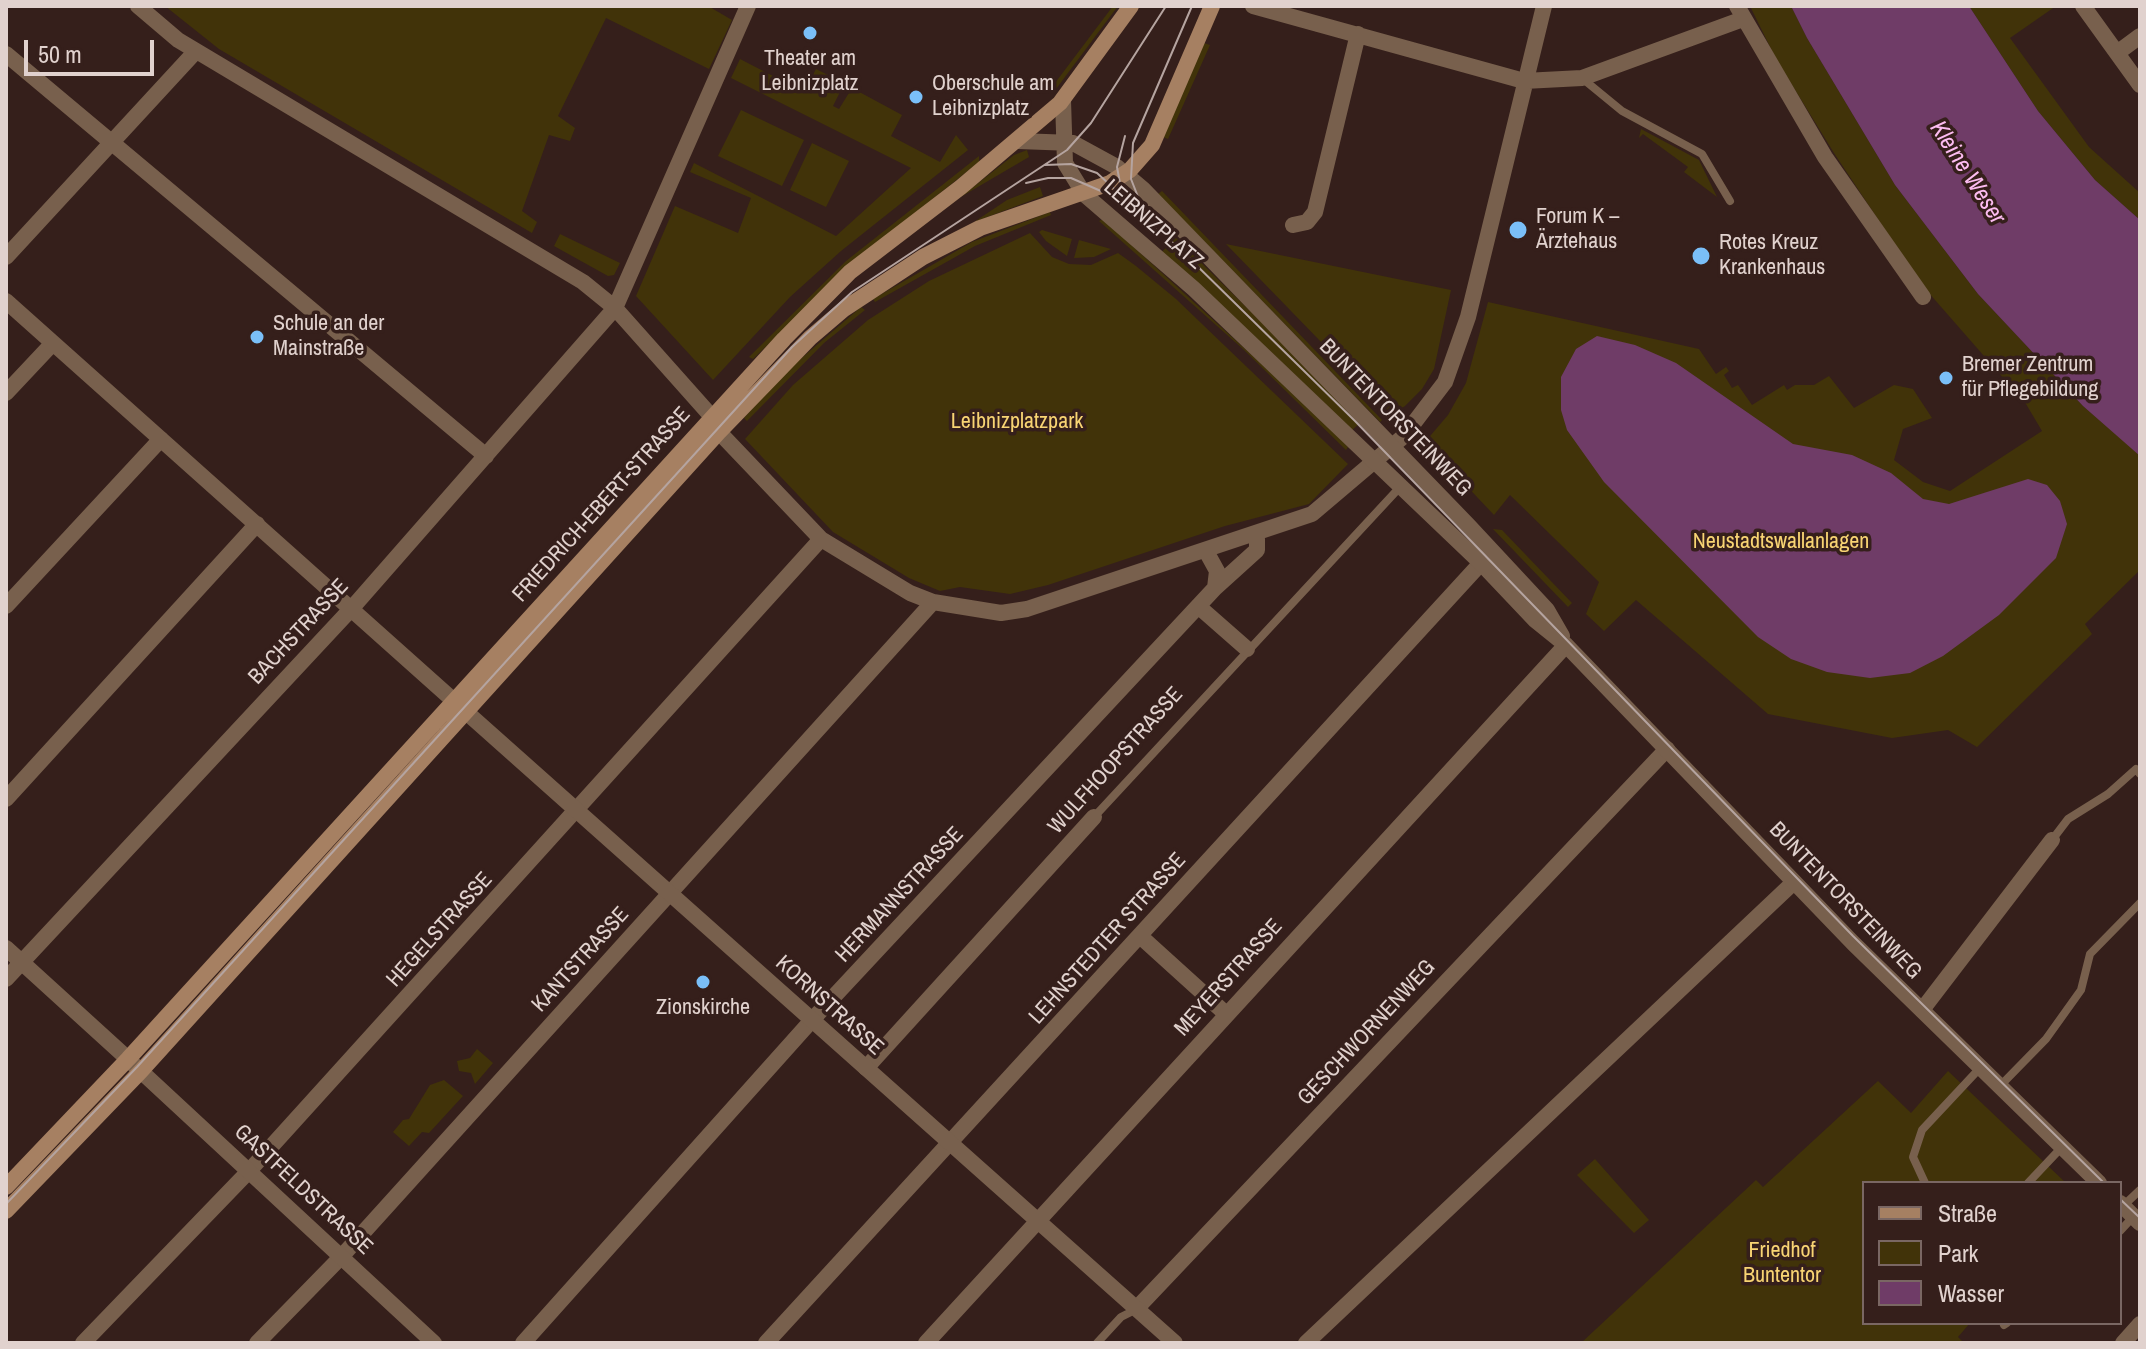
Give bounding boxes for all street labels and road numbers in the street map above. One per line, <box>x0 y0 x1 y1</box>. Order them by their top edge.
street label: LEIBNIZPLATZ <box>1098 175 1208 275</box>
street label: BUNTENTORSTEINWEG <box>1313 334 1477 502</box>
street label: FRIEDRICH-EBERT-STRASSE <box>507 402 697 608</box>
street label: BACHSTRASSE <box>244 574 354 690</box>
street label: WULFHOOPSTRASSE <box>1043 682 1189 840</box>
street label: BUNTENTORSTEINWEG <box>1763 817 1927 985</box>
street label: HERMANNSTRASSE <box>831 822 969 968</box>
street label: LEHNSTEDTER STRASSE <box>1024 848 1192 1030</box>
street label: HEGELSTRASSE <box>382 867 498 993</box>
street label: KANTSTRASSE <box>527 902 635 1018</box>
street label: MEYERSTRASSE <box>1170 914 1288 1042</box>
street label: KORNSTRASSE <box>770 951 888 1061</box>
street label: GESCHWORNENWEG <box>1293 955 1441 1111</box>
street label: GASTFELDSTRASSE <box>228 1119 378 1261</box>

